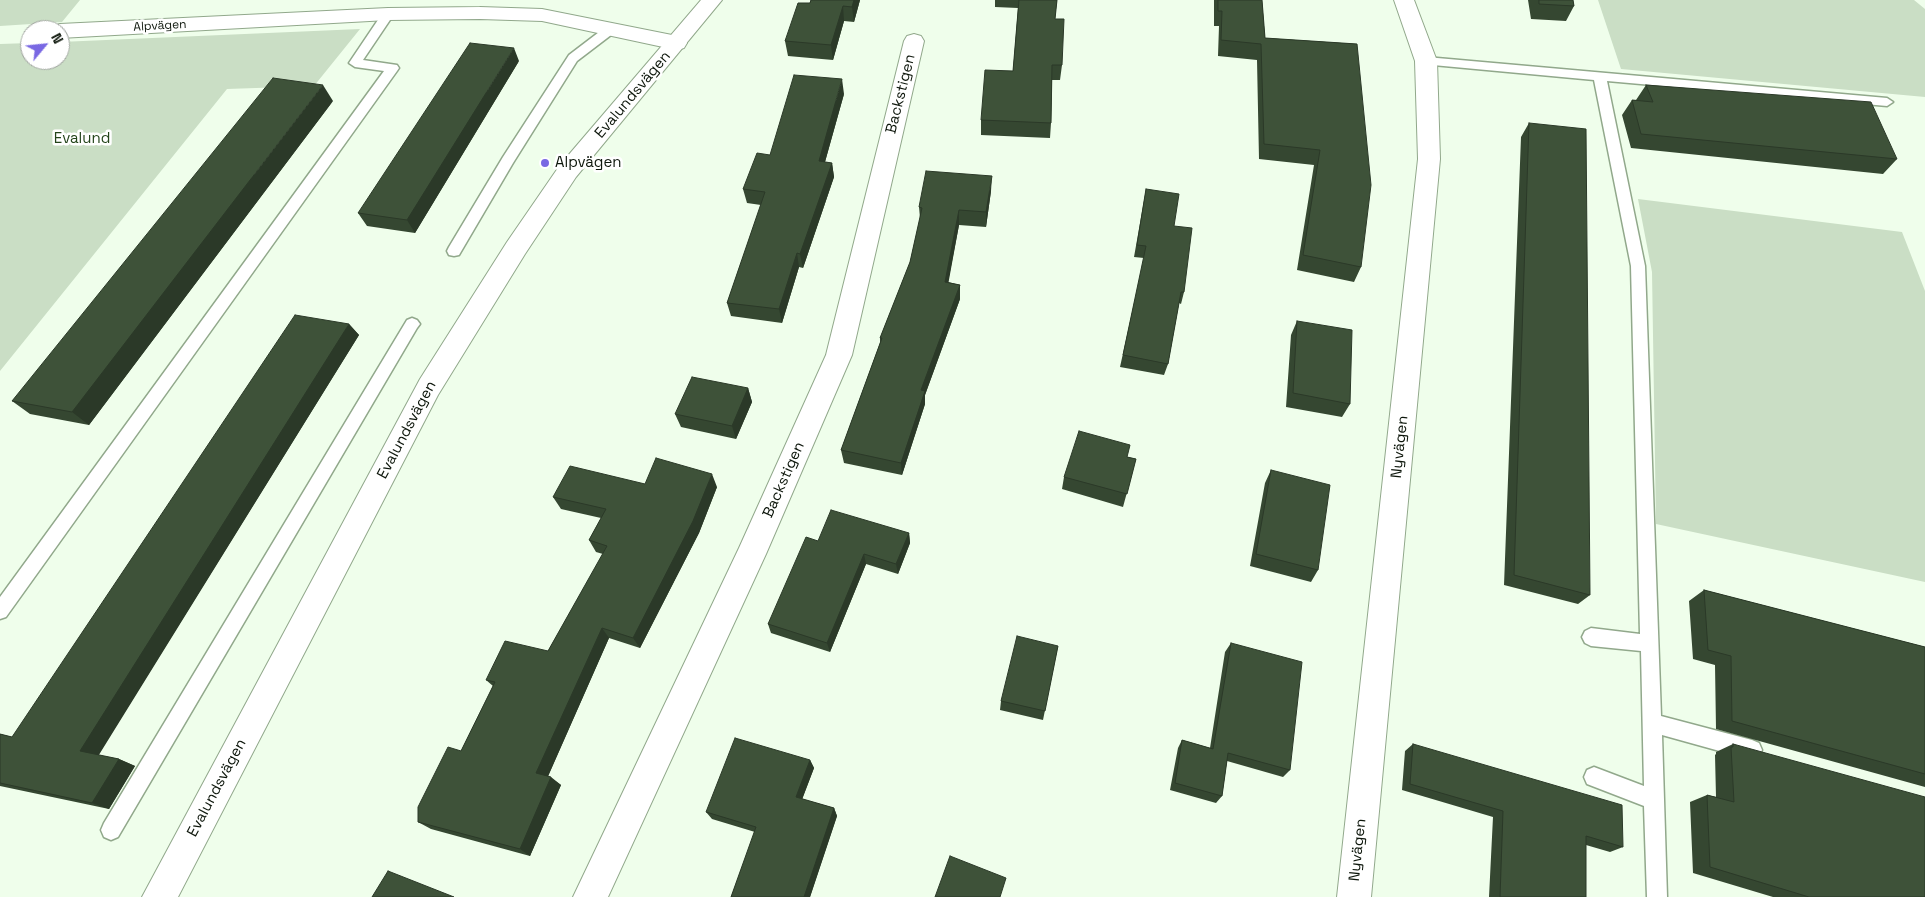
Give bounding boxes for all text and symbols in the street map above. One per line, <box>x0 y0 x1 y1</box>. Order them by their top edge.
street label: Alpvägen <box>133 17 187 35</box>
north arrow <box>20 20 70 70</box>
text: N <box>47 30 68 47</box>
street label: Evalundsvägen <box>591 48 675 142</box>
street label: Backstigen <box>882 52 920 136</box>
park label: Evalund <box>54 130 110 148</box>
place label: Alpvägen <box>555 154 621 172</box>
marker: Alpvägen <box>539 157 551 169</box>
street label: Evalundsvägen <box>374 378 440 482</box>
street label: Nyvägen <box>1388 415 1412 479</box>
street label: Backstigen <box>759 439 809 521</box>
street label: Evalundsvägen <box>184 736 250 840</box>
street label: Nyvägen <box>1346 818 1370 882</box>

